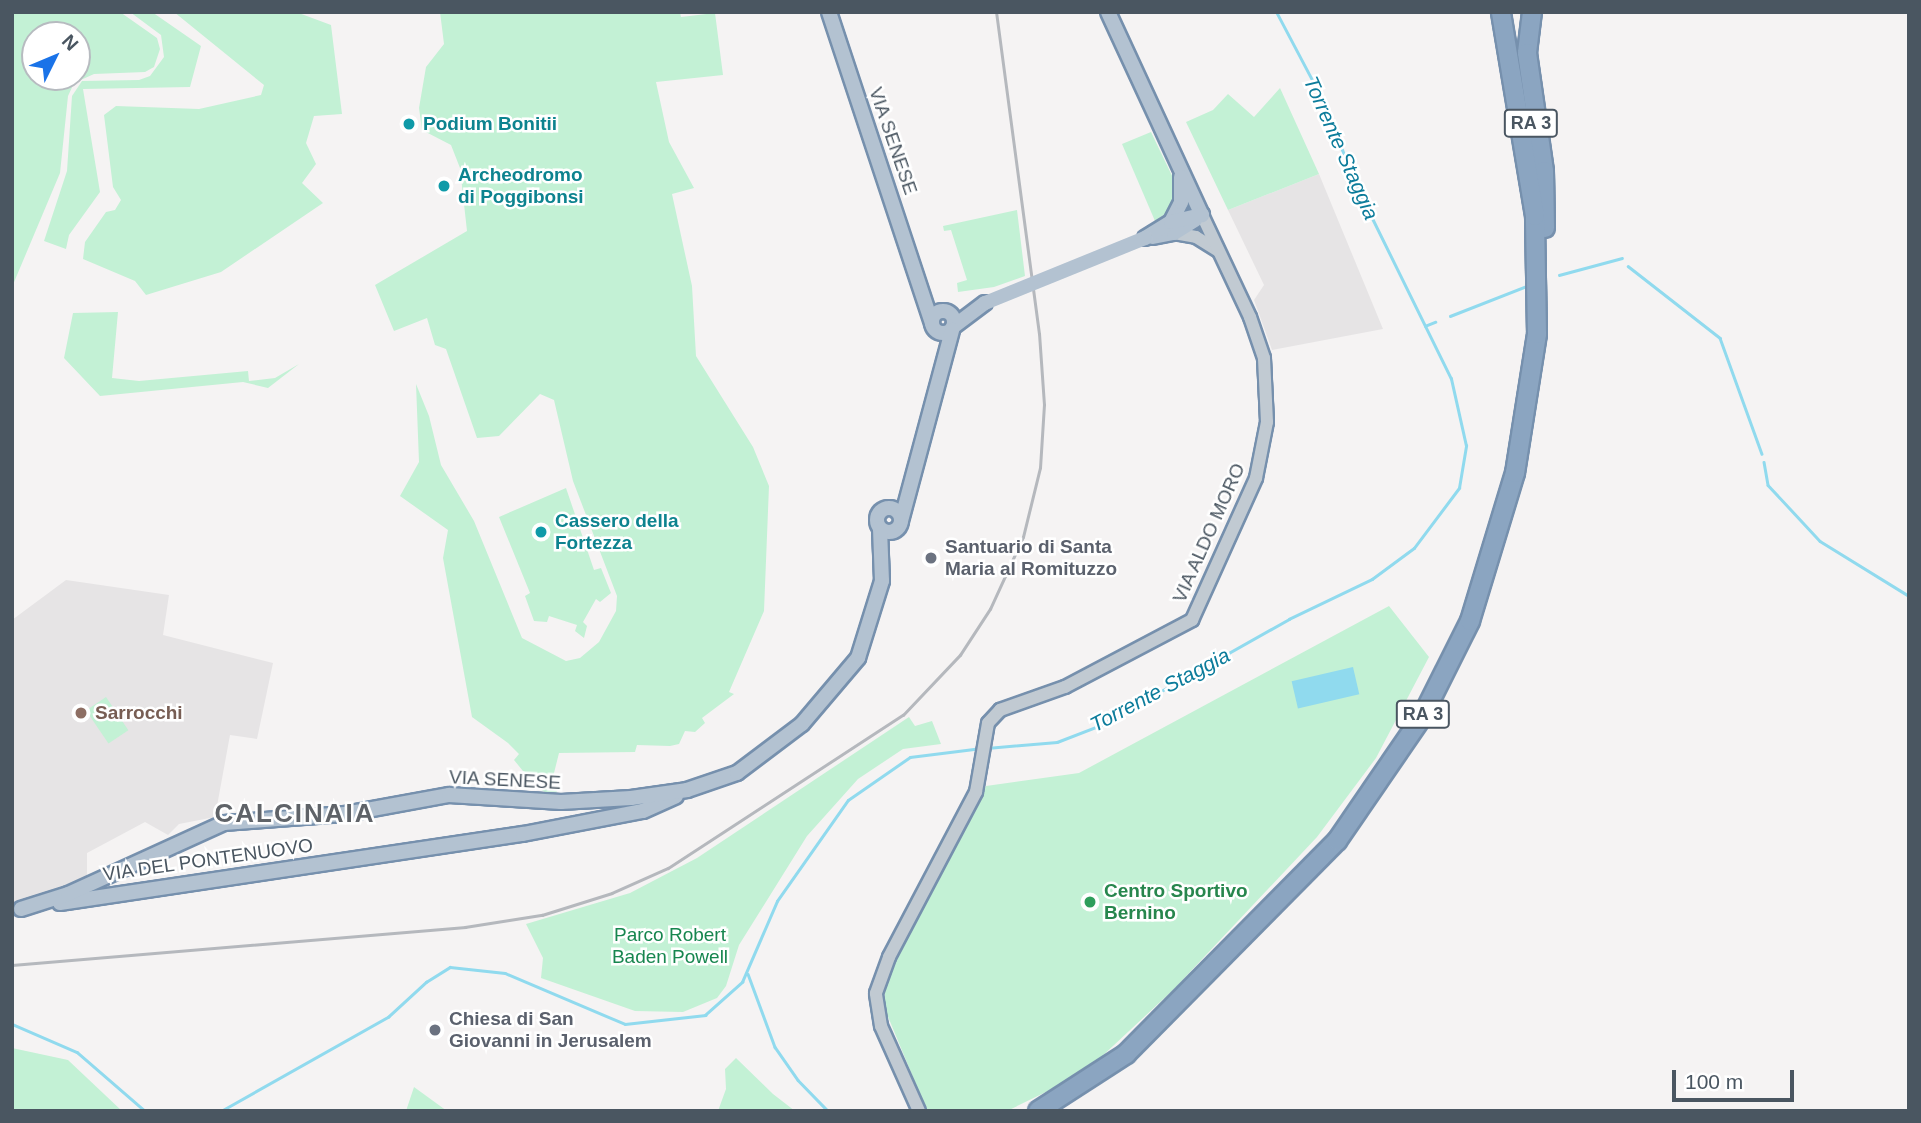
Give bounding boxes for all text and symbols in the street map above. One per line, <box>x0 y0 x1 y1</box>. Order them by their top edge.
north arrow <box>21 21 91 91</box>
text: N <box>58 31 83 55</box>
water label: Torrente Staggia <box>1298 72 1384 224</box>
street label: VIA SENESE <box>864 84 922 198</box>
road number: RA 3 <box>1503 109 1559 138</box>
place label: Podium Bonitii <box>423 113 557 135</box>
marker: Podium Bonitii <box>401 116 417 132</box>
place label: Archeodromo di Poggibonsi <box>458 164 584 208</box>
marker: Archeodromo di Poggibonsi <box>436 178 452 194</box>
street label: VIA ALDO MORO <box>1168 459 1250 607</box>
place label: Cassero della Fortezza <box>555 510 679 554</box>
marker: Cassero della Fortezza <box>533 524 549 540</box>
place label: Santuario di Santa Maria al Romituzzo <box>945 536 1117 580</box>
marker: Santuario di Santa Maria al Romituzzo <box>923 550 939 566</box>
water label: Torrente Staggia <box>1086 643 1234 737</box>
road number: RA 3 <box>1395 700 1451 728</box>
place label: Sarrocchi <box>95 702 183 724</box>
marker: Sarrocchi <box>73 705 89 721</box>
street label: VIA SENESE <box>448 766 562 794</box>
district label: CALCINAIA <box>216 798 374 830</box>
street label: VIA DEL PONTENUOVO <box>101 834 315 886</box>
place label: Centro Sportivo Bernino <box>1104 880 1248 924</box>
marker: Centro Sportivo Bernino <box>1082 894 1098 910</box>
park label: Parco Robert Baden Powell <box>612 924 728 968</box>
place label: Chiesa di San Giovanni in Jerusalem <box>449 1008 652 1052</box>
marker: Chiesa di San Giovanni in Jerusalem <box>427 1022 443 1038</box>
scale bar <box>1676 1056 1798 1100</box>
text: 100 m <box>1685 1070 1743 1093</box>

